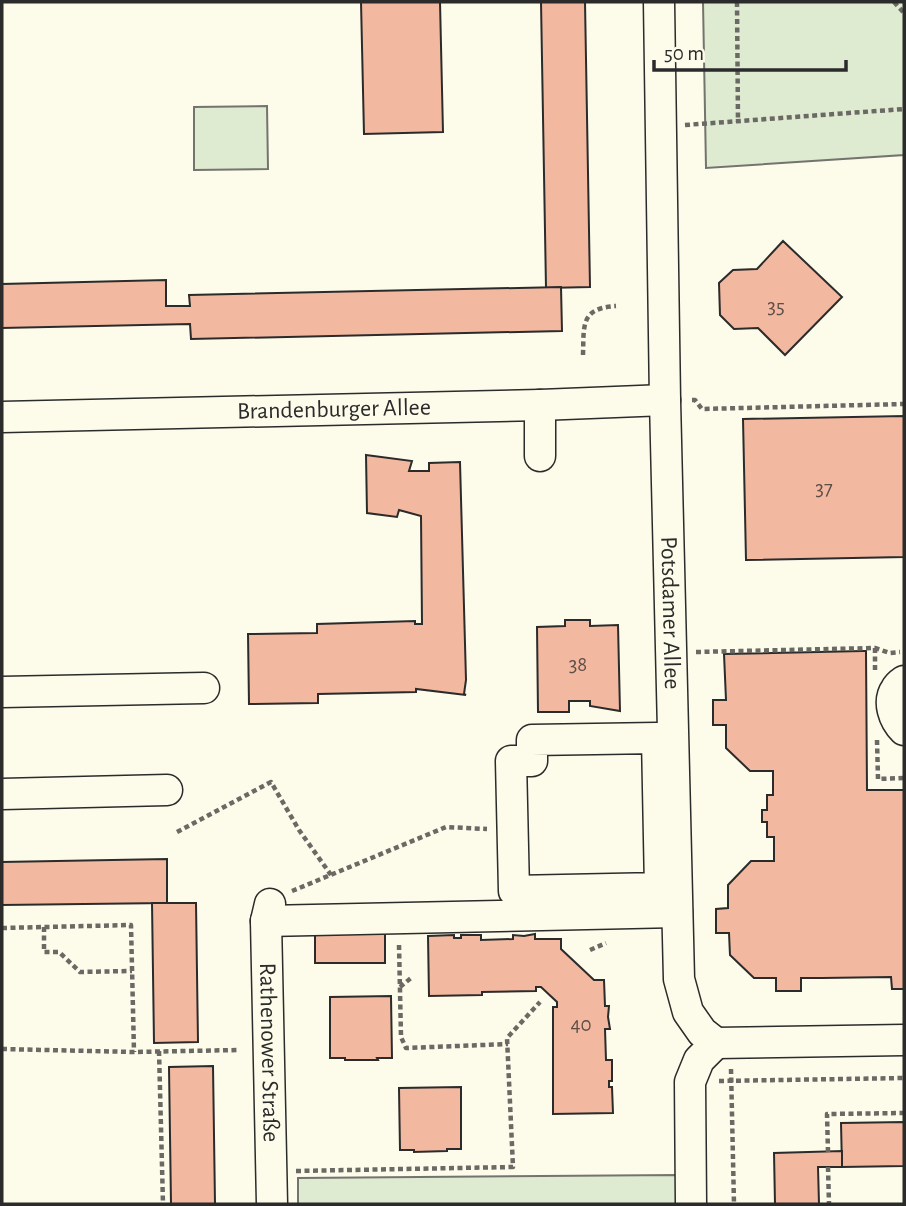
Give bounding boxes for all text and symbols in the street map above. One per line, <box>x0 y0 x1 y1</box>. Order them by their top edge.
scale bar <box>654 28 846 72</box>
text: 50 m <box>664 43 704 64</box>
house number: 35 <box>767 296 785 317</box>
street label: Brandenburger Allee <box>237 395 431 424</box>
house number: 37 <box>815 478 833 499</box>
street label: Potsdamer Allee <box>656 536 684 690</box>
house number: 38 <box>569 654 587 675</box>
street label: Rathenower Straße <box>255 962 283 1143</box>
house number: 40 <box>570 1014 592 1035</box>

